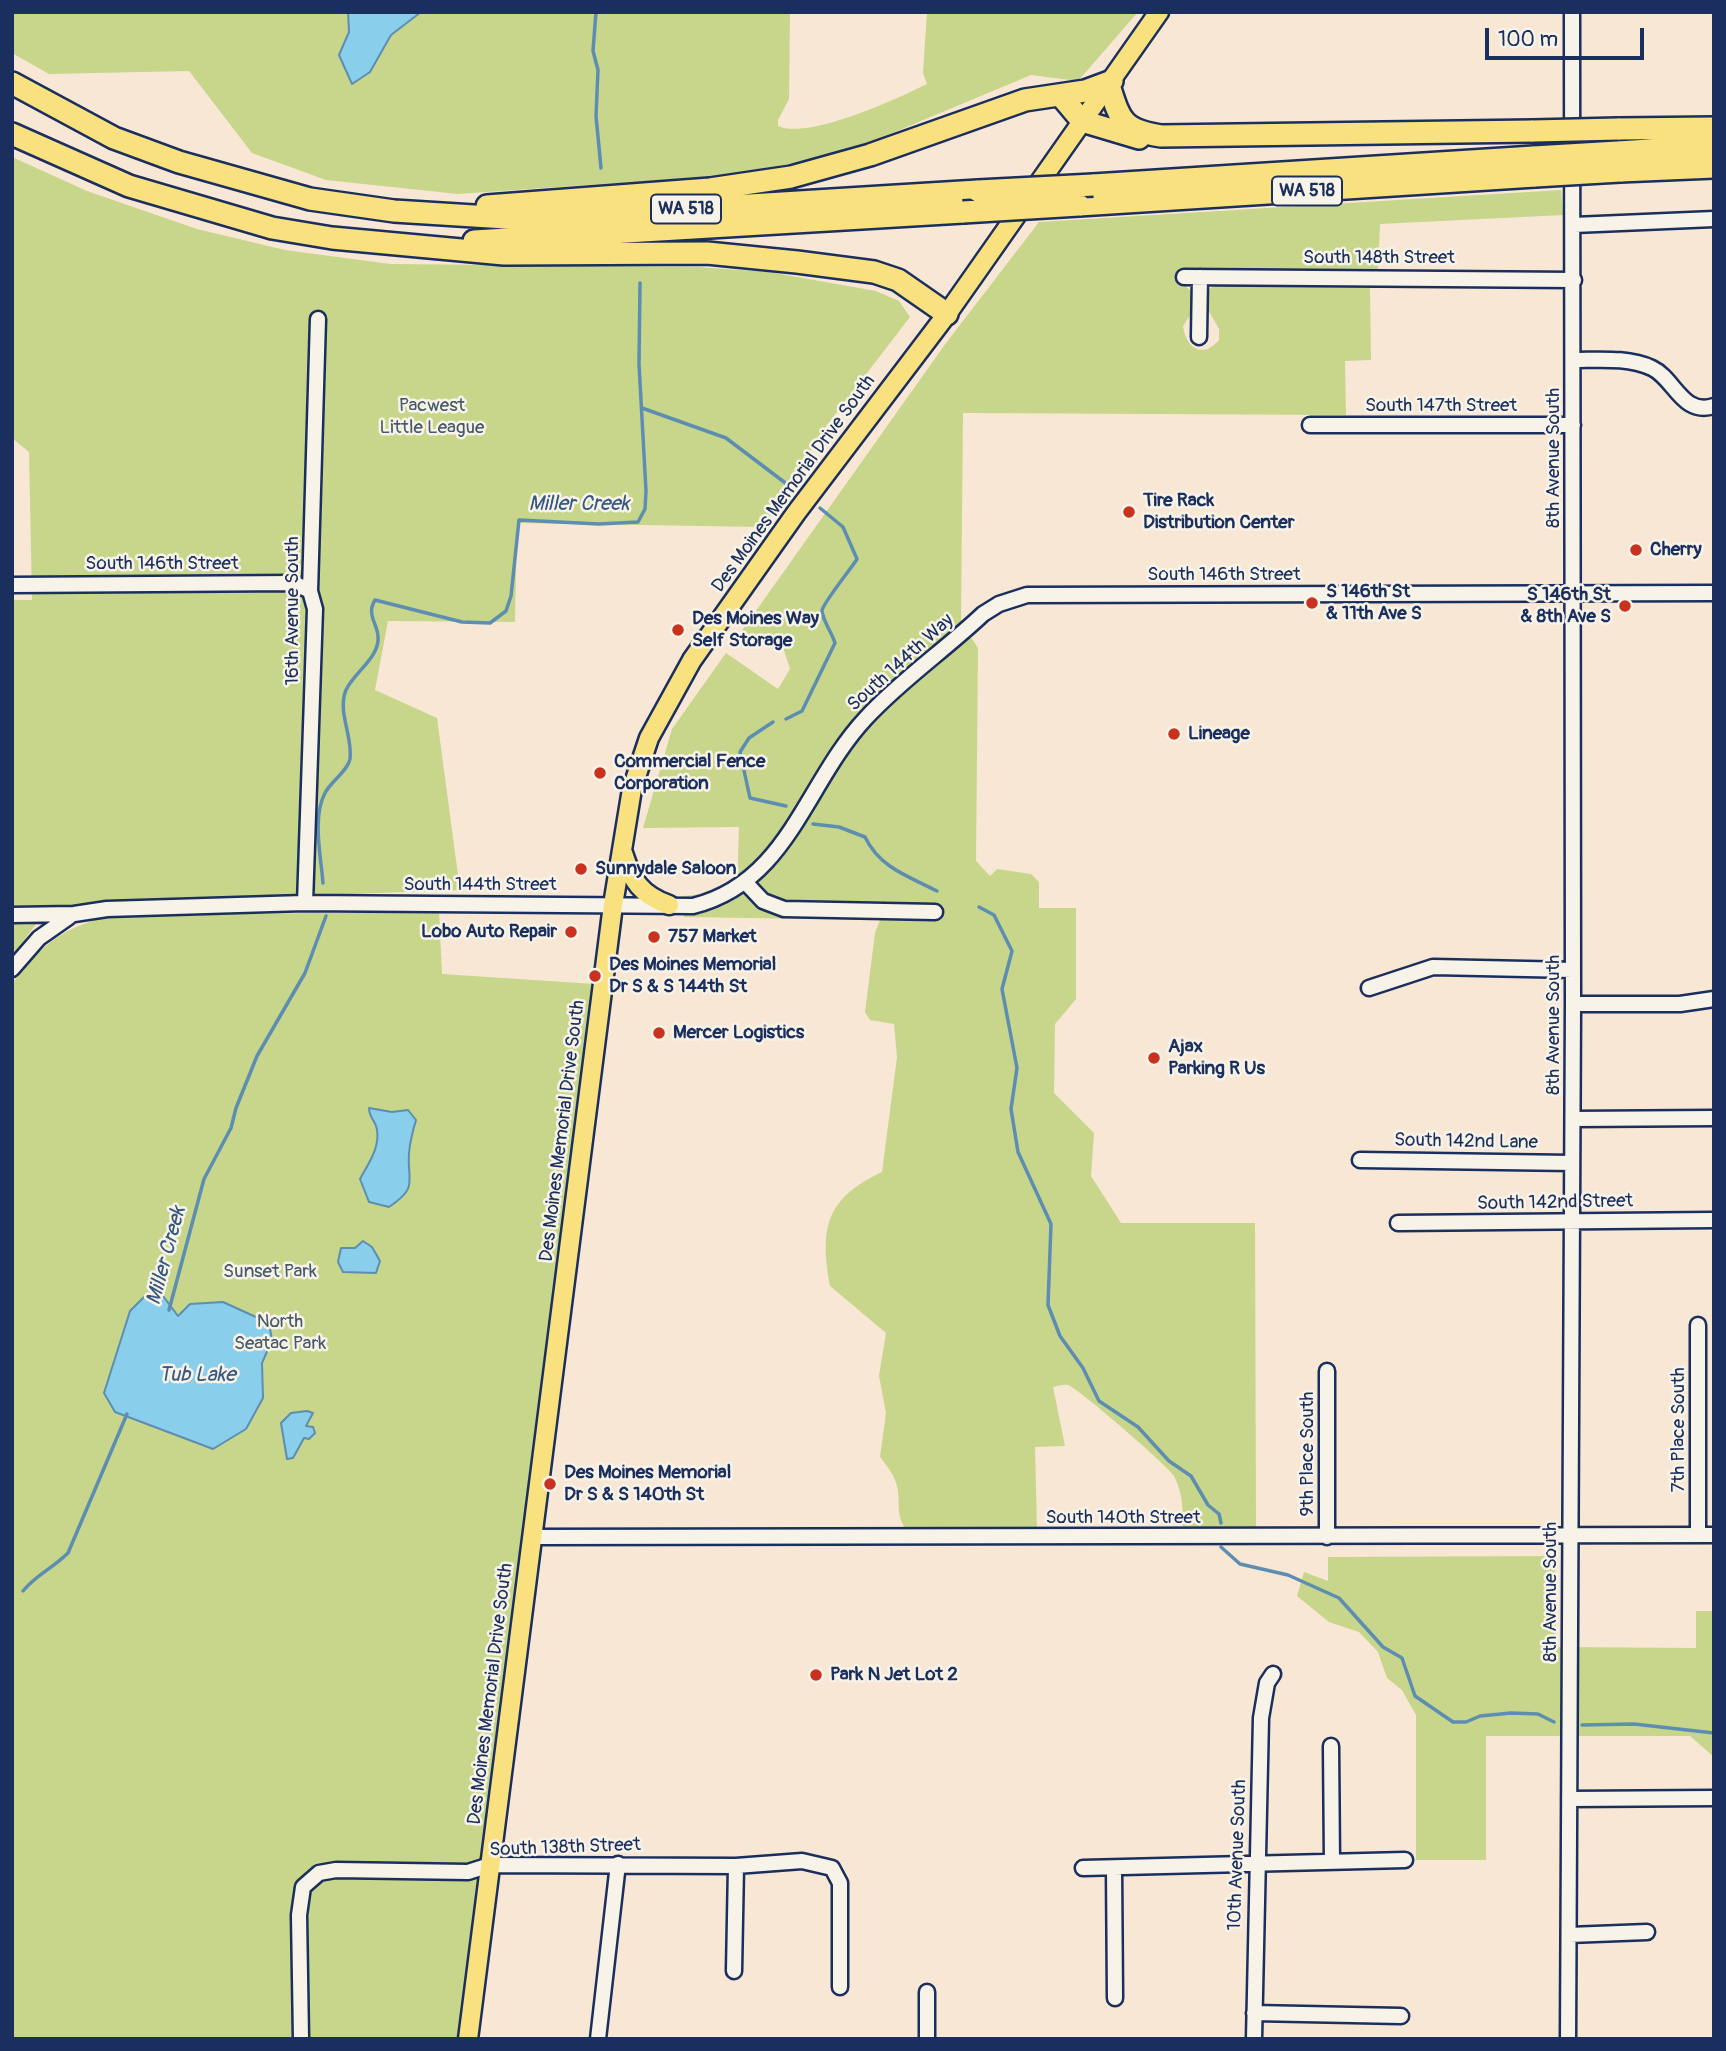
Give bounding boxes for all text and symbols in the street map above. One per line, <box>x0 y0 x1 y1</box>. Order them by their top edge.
scale bar <box>1488 14 1647 58</box>
text: 100 m <box>1498 26 1558 53</box>
road number: WA 518 <box>1272 176 1342 206</box>
road number: WA 518 <box>651 194 721 224</box>
street label: South 148th Street <box>1303 247 1455 269</box>
street label: Des Moines Memorial Drive South <box>707 371 881 597</box>
street label: 8th Avenue South <box>1543 388 1565 528</box>
park label: Pacwest Little League <box>380 395 484 439</box>
street label: South 147th Street <box>1365 395 1517 417</box>
place label: Tire Rack Distribution Center <box>1143 490 1295 534</box>
water label: Miller Creek <box>529 492 629 518</box>
marker: Tire Rack Distribution Center <box>1121 504 1137 520</box>
street label: 16th Avenue South <box>282 536 304 686</box>
place label: Cherry <box>1650 539 1702 561</box>
marker: Cherry <box>1628 542 1644 558</box>
street label: South 146th Street <box>85 553 239 575</box>
street label: South 146th Street <box>1147 564 1301 586</box>
place label: S 146th St & 11th Ave S <box>1326 581 1422 625</box>
place label: S 146th St & 8th Ave S <box>1520 584 1611 628</box>
marker: S 146th St & 11th Ave S <box>1304 595 1320 611</box>
marker: S 146th St & 8th Ave S <box>1617 598 1633 614</box>
place label: Des Moines Way Self Storage <box>692 608 819 652</box>
street label: South 144th Way <box>843 609 959 717</box>
marker: Des Moines Way Self Storage <box>670 622 686 638</box>
place label: Lineage <box>1188 723 1250 745</box>
marker: Lineage <box>1166 726 1182 742</box>
place label: Commercial Fence Corporation <box>614 751 765 795</box>
marker: Commercial Fence Corporation <box>592 765 608 781</box>
place label: Sunnydale Saloon <box>595 858 736 880</box>
marker: Sunnydale Saloon <box>573 861 589 877</box>
street label: South 144th Street <box>403 874 557 896</box>
place label: Lobo Auto Repair <box>421 921 557 943</box>
marker: Lobo Auto Repair <box>563 924 579 940</box>
place label: 757 Market <box>668 926 757 948</box>
marker: 757 Market <box>646 929 662 945</box>
place label: Des Moines Memorial Dr S & S 144th St <box>609 954 776 998</box>
street label: 8th Avenue South <box>1543 955 1565 1095</box>
marker: Des Moines Memorial Dr S & S 144th St <box>587 968 603 984</box>
street label: Des Moines Memorial Drive South <box>536 999 590 1263</box>
place label: Mercer Logistics <box>673 1022 804 1044</box>
marker: Mercer Logistics <box>651 1025 667 1041</box>
place label: Ajax Parking R Us <box>1168 1036 1265 1080</box>
marker: Ajax Parking R Us <box>1146 1050 1162 1066</box>
street label: South 142nd Lane <box>1394 1129 1538 1155</box>
street label: South 142nd Street <box>1477 1190 1633 1216</box>
water label: Miller Creek <box>142 1204 192 1308</box>
park label: Sunset Park <box>223 1261 317 1283</box>
park label: North Seatac Park <box>234 1311 326 1355</box>
water label: Tub Lake <box>158 1363 236 1389</box>
street label: 7th Place South <box>1668 1367 1690 1493</box>
street label: 9th Place South <box>1297 1392 1319 1516</box>
place label: Des Moines Memorial Dr S & S 140th St <box>564 1462 731 1506</box>
marker: Des Moines Memorial Dr S & S 140th St <box>542 1476 558 1492</box>
street label: South 140th Street <box>1045 1507 1201 1529</box>
street label: 8th Avenue South <box>1540 1522 1562 1662</box>
street label: Des Moines Memorial Drive South <box>464 1562 518 1826</box>
place label: Park N Jet Lot 2 <box>830 1664 958 1686</box>
marker: Park N Jet Lot 2 <box>808 1667 824 1683</box>
street label: 10th Avenue South <box>1224 1779 1252 1931</box>
street label: South 138th Street <box>489 1834 641 1862</box>

